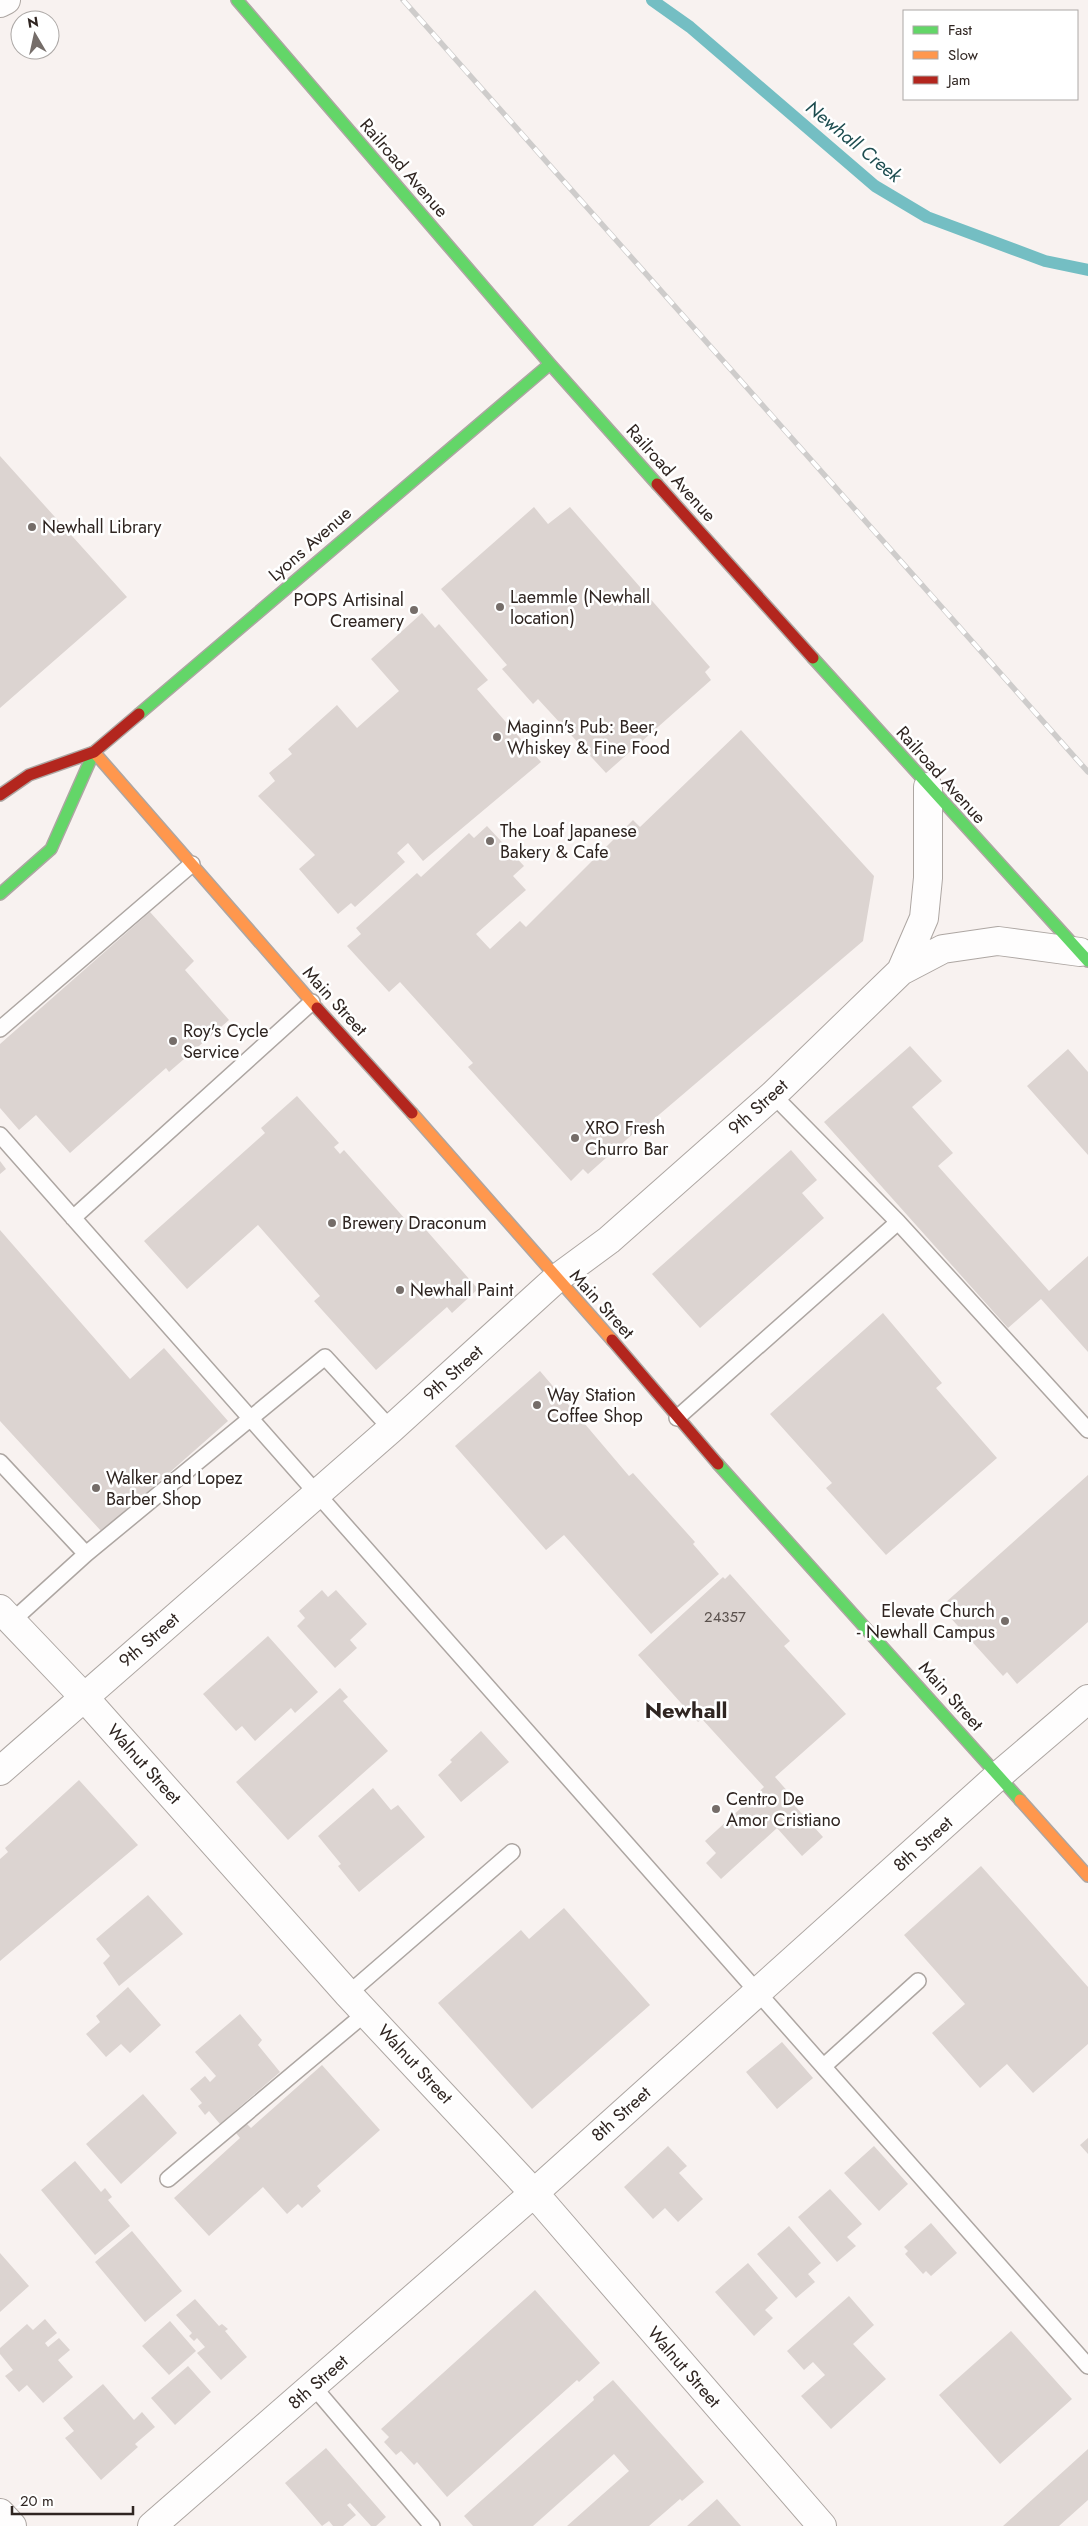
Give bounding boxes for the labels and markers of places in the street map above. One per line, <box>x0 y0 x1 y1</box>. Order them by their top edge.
place label: Newhall Library <box>42 514 162 540</box>
marker: Newhall Library <box>26 521 38 533</box>
place label: Laemmle (Newhall location) <box>510 584 650 631</box>
place label: POPS Artisinal Creamery <box>294 587 404 634</box>
marker: Laemmle (Newhall location) <box>494 601 506 613</box>
marker: POPS Artisinal Creamery <box>408 604 420 616</box>
place label: Maginn's Pub: Beer, Whiskey & Fine Food <box>507 714 670 761</box>
marker: Maginn's Pub: Beer, Whiskey & Fine Food <box>491 731 503 743</box>
place label: The Loaf Japanese Bakery & Cafe <box>500 818 637 865</box>
marker: The Loaf Japanese Bakery & Cafe <box>484 835 496 847</box>
place label: Roy's Cycle Service <box>183 1018 269 1065</box>
marker: Roy's Cycle Service <box>167 1035 179 1047</box>
place label: XRO Fresh Churro Bar <box>585 1115 669 1162</box>
marker: XRO Fresh Churro Bar <box>569 1132 581 1144</box>
place label: Brewery Draconum <box>342 1210 487 1236</box>
marker: Brewery Draconum <box>326 1217 338 1229</box>
place label: Newhall Paint <box>410 1277 514 1303</box>
marker: Newhall Paint <box>394 1284 406 1296</box>
place label: Way Station Coffee Shop <box>547 1382 643 1429</box>
marker: Way Station Coffee Shop <box>531 1399 543 1411</box>
place label: Walker and Lopez Barber Shop <box>106 1465 243 1512</box>
marker: Walker and Lopez Barber Shop <box>90 1482 102 1494</box>
place label: Elevate Church - Newhall Campus <box>857 1598 995 1645</box>
marker: Elevate Church - Newhall Campus <box>999 1615 1011 1627</box>
place label: Centro De Amor Cristiano <box>726 1786 841 1833</box>
marker: Centro De Amor Cristiano <box>710 1803 722 1815</box>

